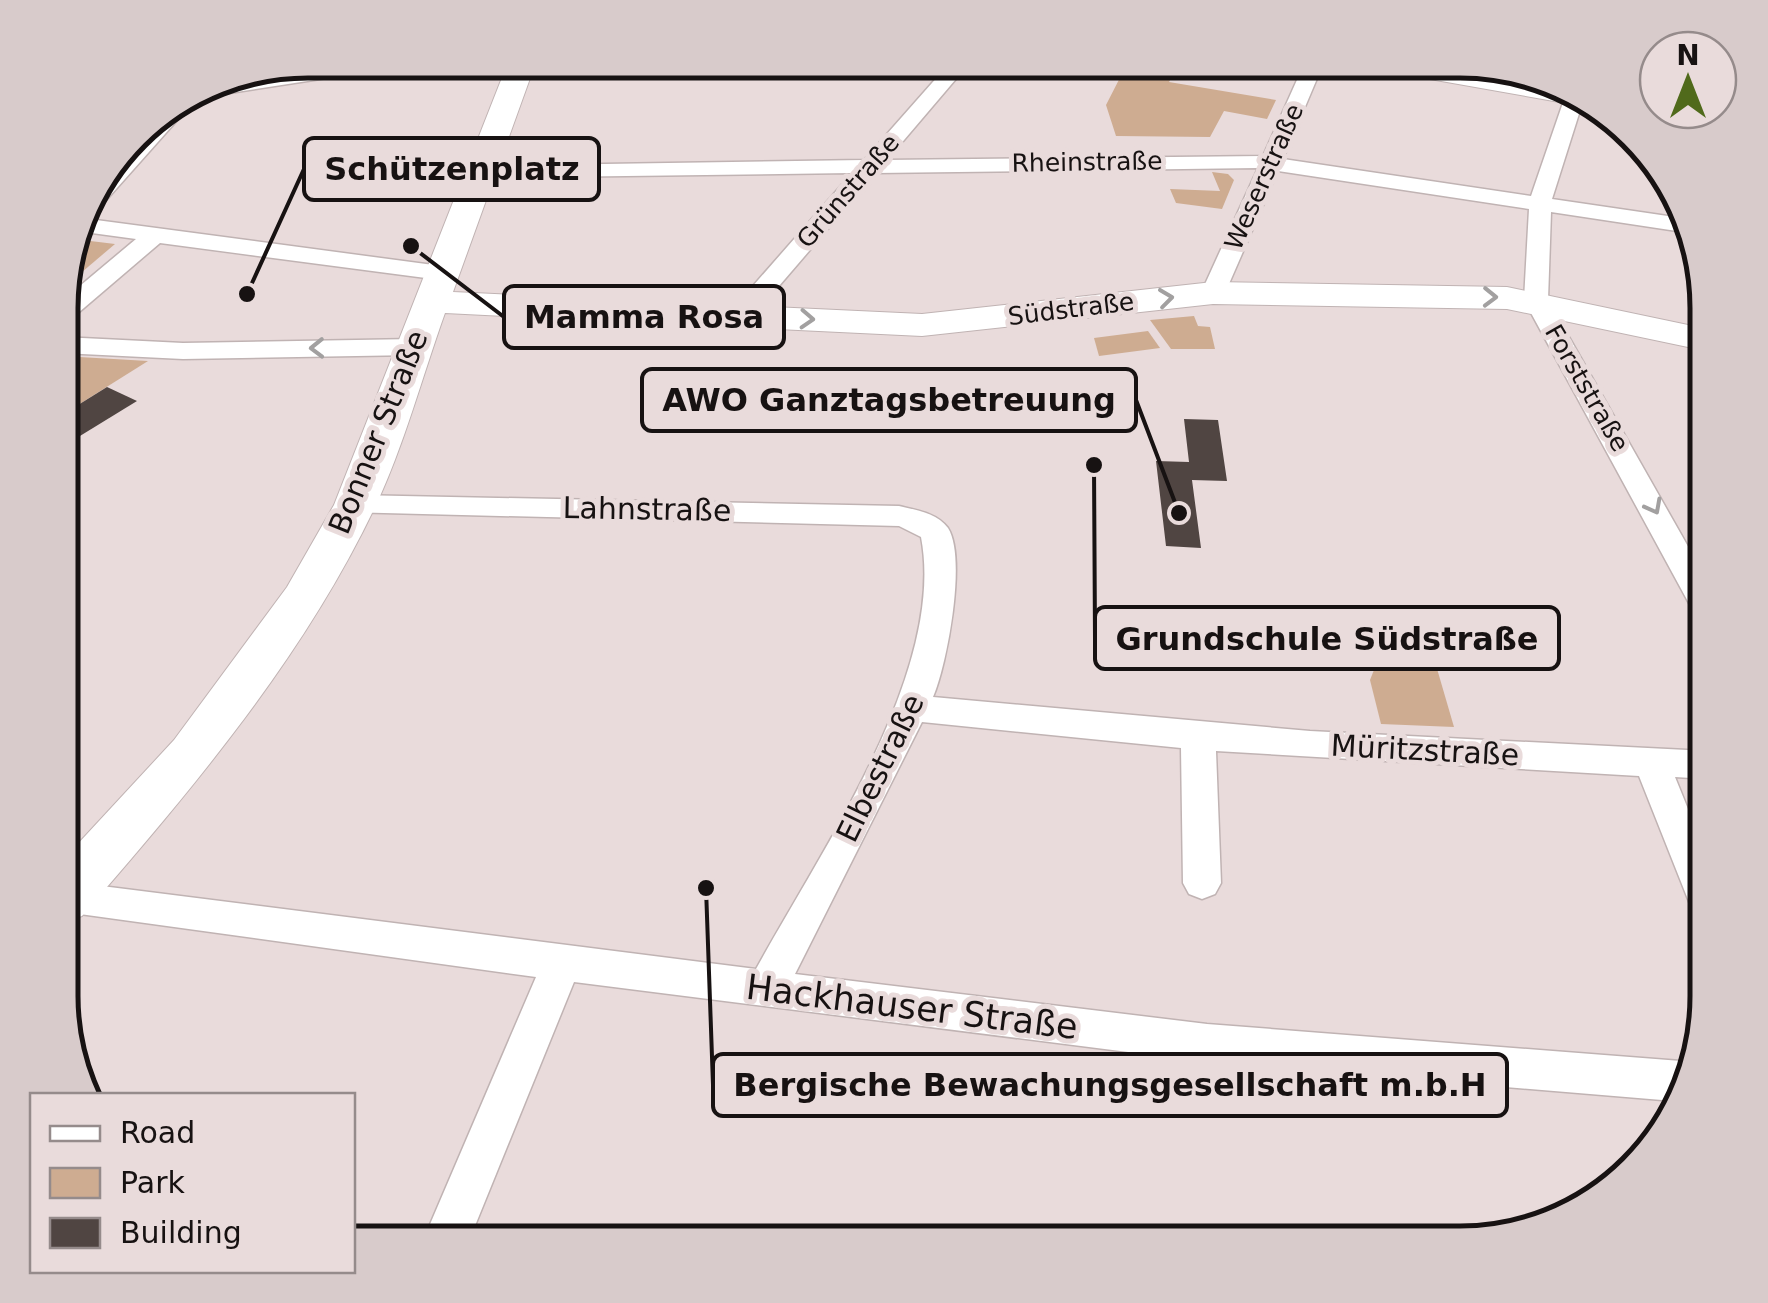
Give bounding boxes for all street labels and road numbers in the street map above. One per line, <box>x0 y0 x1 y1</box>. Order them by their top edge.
street label: Weserstraße <box>1219 99 1309 255</box>
street label: Grünstraße <box>791 128 905 254</box>
street label: Rheinstraße <box>1011 146 1163 178</box>
street label: Südstraße <box>1006 287 1136 331</box>
street label: Forststraße <box>1539 319 1635 457</box>
street label: Bonner Straße <box>321 325 435 539</box>
street label: Lahnstraße <box>562 490 732 528</box>
street label: Elbestraße <box>829 688 931 848</box>
street label: Müritzstraße <box>1330 728 1520 772</box>
street label: Hackhauser Straße <box>744 967 1080 1047</box>

